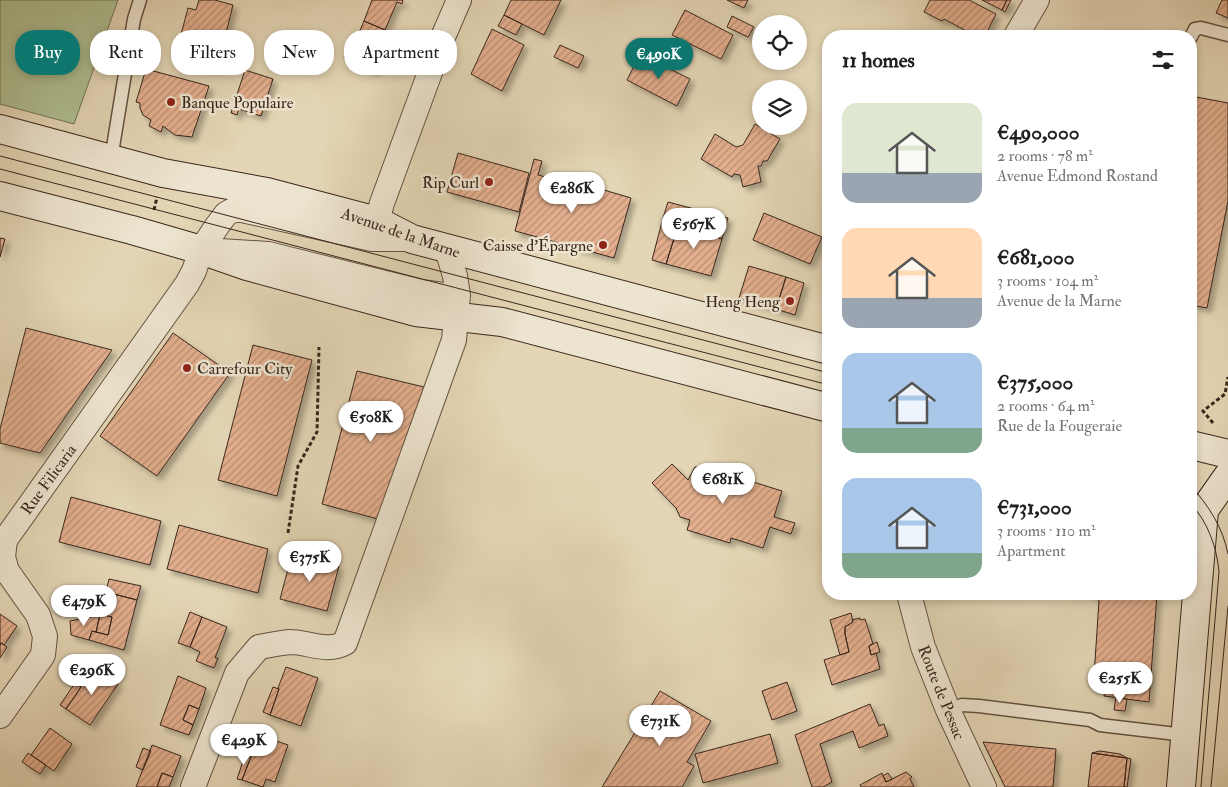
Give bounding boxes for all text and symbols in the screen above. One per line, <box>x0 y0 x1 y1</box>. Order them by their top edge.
map controls <box>752 15 807 135</box>
button: locate <box>752 15 807 70</box>
chip: Buy <box>15 30 80 75</box>
chip: Rent <box>90 30 161 75</box>
chip: Filters <box>171 30 254 75</box>
chip: New <box>264 30 334 75</box>
chip: Apartment <box>344 30 457 75</box>
pin: €490K <box>624 38 694 80</box>
text: €490K <box>636 44 682 64</box>
icon: filters <box>1149 46 1177 74</box>
text: 11 homes <box>842 47 915 74</box>
button: layers <box>752 80 807 135</box>
place label: Banque Populaire <box>181 93 294 114</box>
marker: Banque Populaire <box>165 96 177 108</box>
text: €490,000 <box>997 119 1079 146</box>
icon: home <box>882 123 942 183</box>
text: 2 rooms · 78 m² <box>997 146 1093 166</box>
text: Avenue Edmond Rostand <box>997 166 1158 186</box>
pin: €286K <box>537 172 607 214</box>
place label: Rip Curl <box>422 173 479 194</box>
marker: Rip Curl <box>483 176 495 188</box>
text: €286K <box>550 178 594 198</box>
street label: Avenue de la Marne <box>338 203 463 263</box>
pin: €567K <box>659 208 729 250</box>
text: €567K <box>673 214 715 234</box>
place label: Caisse d'Épargne <box>483 235 593 257</box>
marker: Caisse d'Épargne <box>597 239 609 251</box>
text: €681,000 <box>997 244 1075 271</box>
icon: home <box>882 248 942 308</box>
text: 3 rooms · 104 m² <box>997 271 1098 291</box>
text: Avenue de la Marne <box>997 291 1122 311</box>
place label: Heng Heng <box>705 292 781 312</box>
marker: Heng Heng <box>784 295 796 307</box>
place label: Carrefour City <box>197 359 293 379</box>
marker: Carrefour City <box>181 362 193 374</box>
text: €375,000 <box>997 369 1073 396</box>
icon: home <box>882 373 942 433</box>
text: 2 rooms · 64 m² <box>997 396 1095 416</box>
pin: €508K <box>336 400 406 443</box>
text: €508K <box>349 407 393 427</box>
text: Rue de la Fougeraie <box>997 416 1122 436</box>
street label: Rue Filicaria <box>17 440 81 519</box>
pin: €681K <box>688 462 758 505</box>
text: €681K <box>702 469 744 489</box>
text: €731,000 <box>997 494 1072 521</box>
icon: home <box>882 498 942 558</box>
text: 3 rooms · 110 m² <box>997 521 1095 541</box>
pin: €375K <box>275 540 345 583</box>
text: Apartment <box>997 541 1065 561</box>
text: €375K <box>289 547 331 567</box>
pin: €479K <box>49 584 119 627</box>
text: €479K <box>62 591 106 611</box>
street label: Route de Pessac <box>913 642 969 743</box>
pin: €296K <box>57 654 127 696</box>
text: €296K <box>70 660 114 680</box>
pin: €255K <box>1085 662 1155 704</box>
text: €255K <box>1099 668 1141 688</box>
pin: €731K <box>625 704 695 747</box>
text: €731K <box>640 711 680 731</box>
pin: €429K <box>209 724 279 766</box>
text: €429K <box>221 730 267 750</box>

